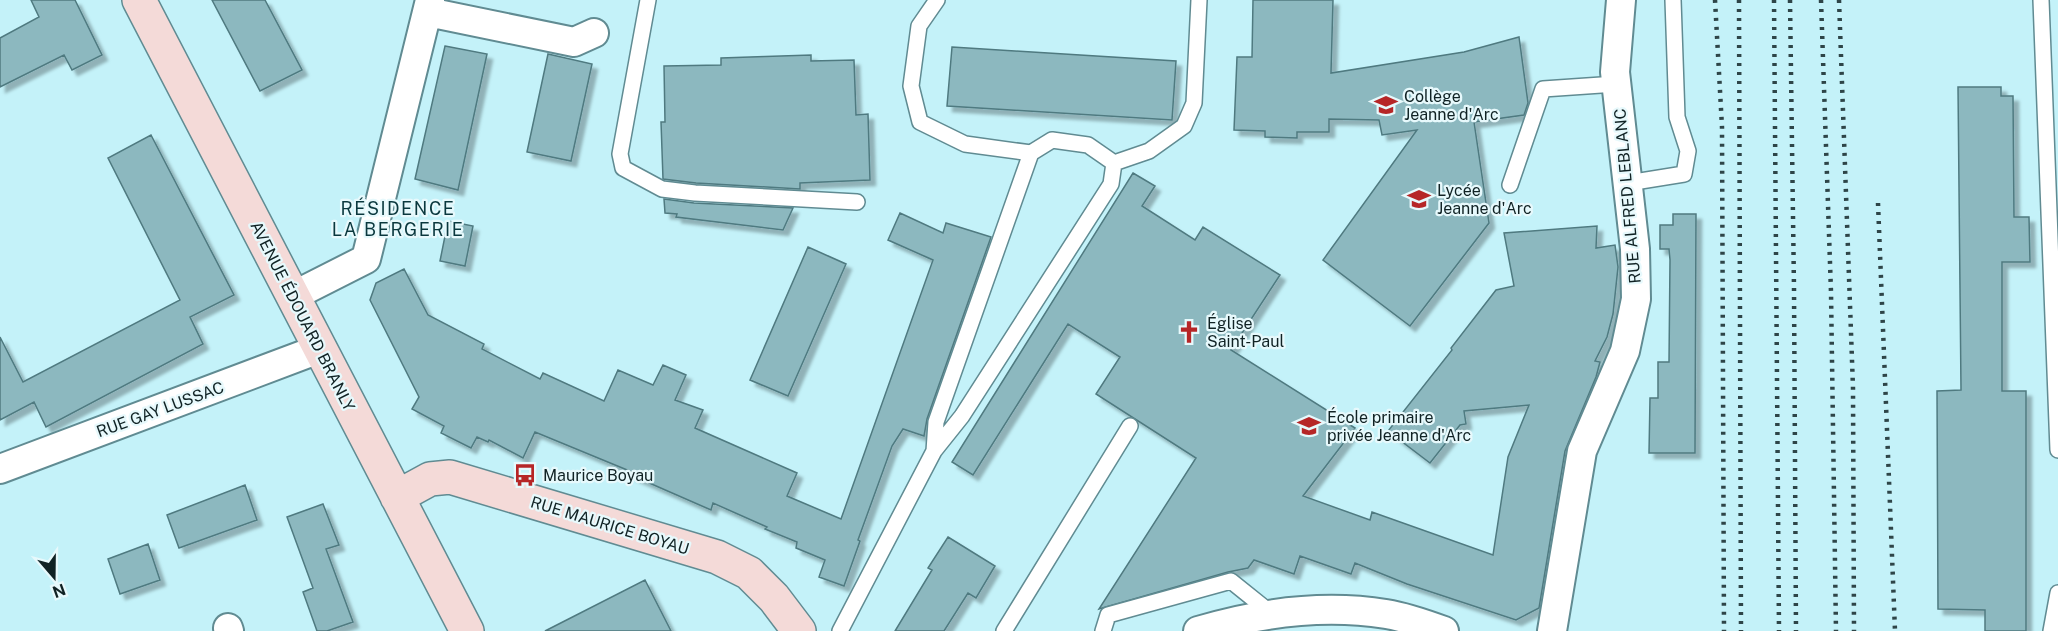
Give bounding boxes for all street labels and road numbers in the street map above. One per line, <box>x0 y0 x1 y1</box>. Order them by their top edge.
street label: RUE ALFRED LEBLANC <box>1610 108 1645 284</box>
street label: AVENUE ÉDOUARD BRANLY <box>246 218 360 415</box>
street label: RUE GAY LUSSAC <box>94 378 226 441</box>
street label: RUE MAURICE BOYAU <box>528 492 691 559</box>

